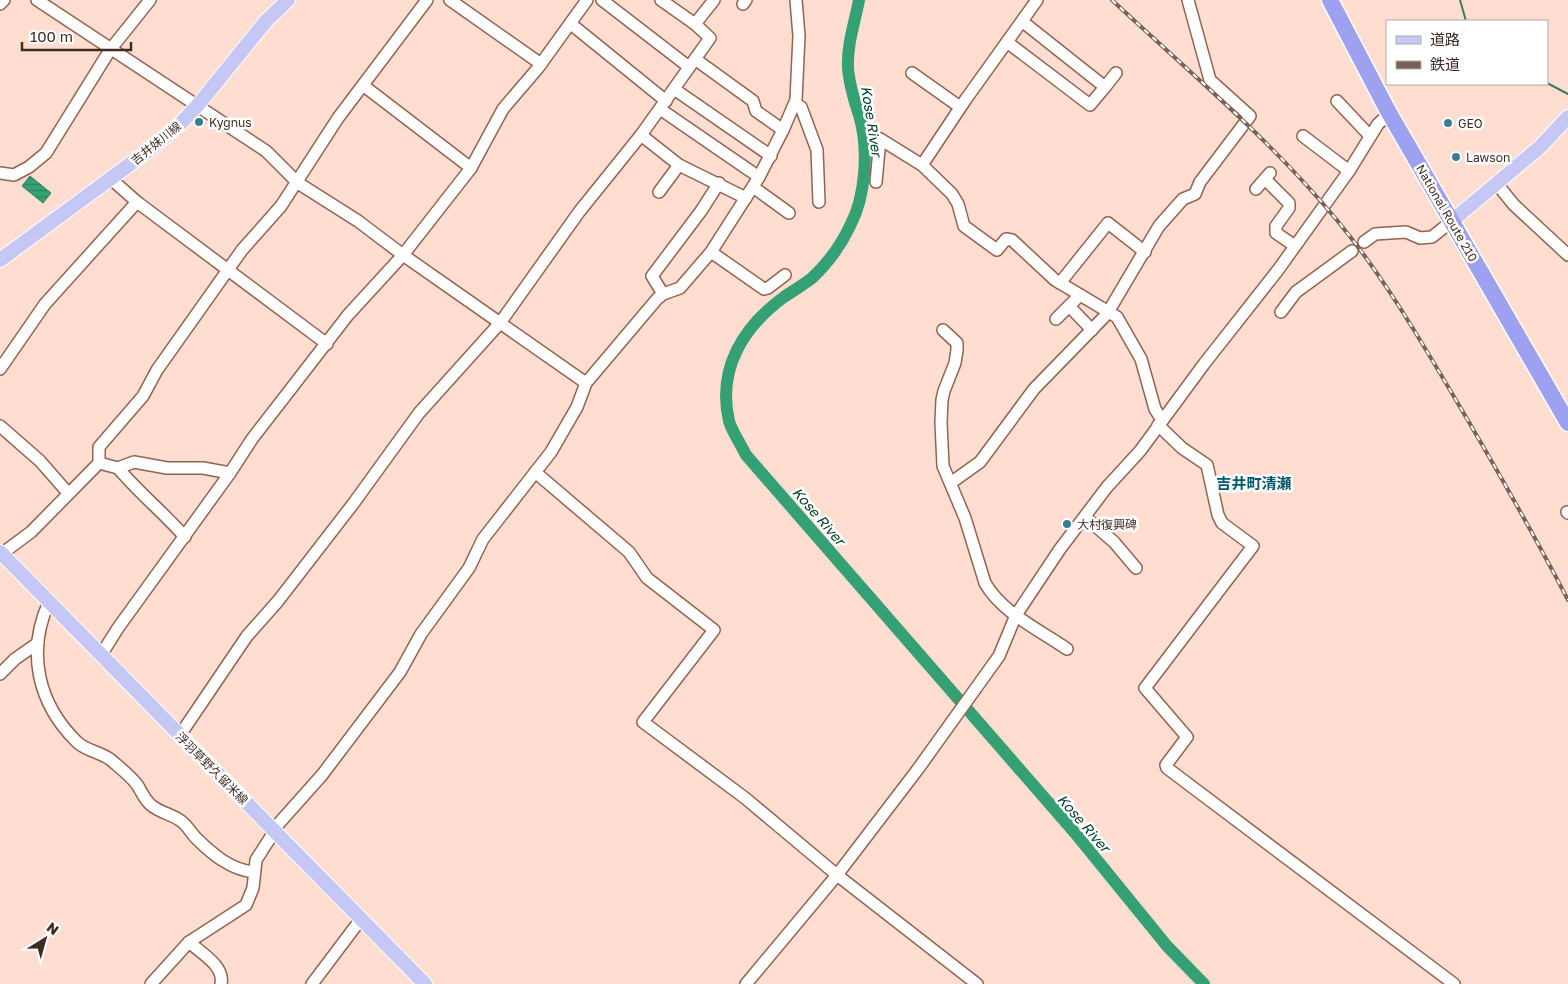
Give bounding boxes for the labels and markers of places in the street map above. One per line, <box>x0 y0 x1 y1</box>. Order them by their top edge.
place label: Kygnus <box>209 115 252 130</box>
marker: Kygnus <box>193 116 205 128</box>
place label: GEO <box>1458 116 1483 131</box>
marker: GEO <box>1442 117 1454 129</box>
place label: Lawson <box>1466 150 1510 165</box>
marker: Lawson <box>1450 151 1462 163</box>
place label: 大村復興碑 <box>1077 517 1137 532</box>
marker: 大村復興碑 <box>1061 518 1073 530</box>

